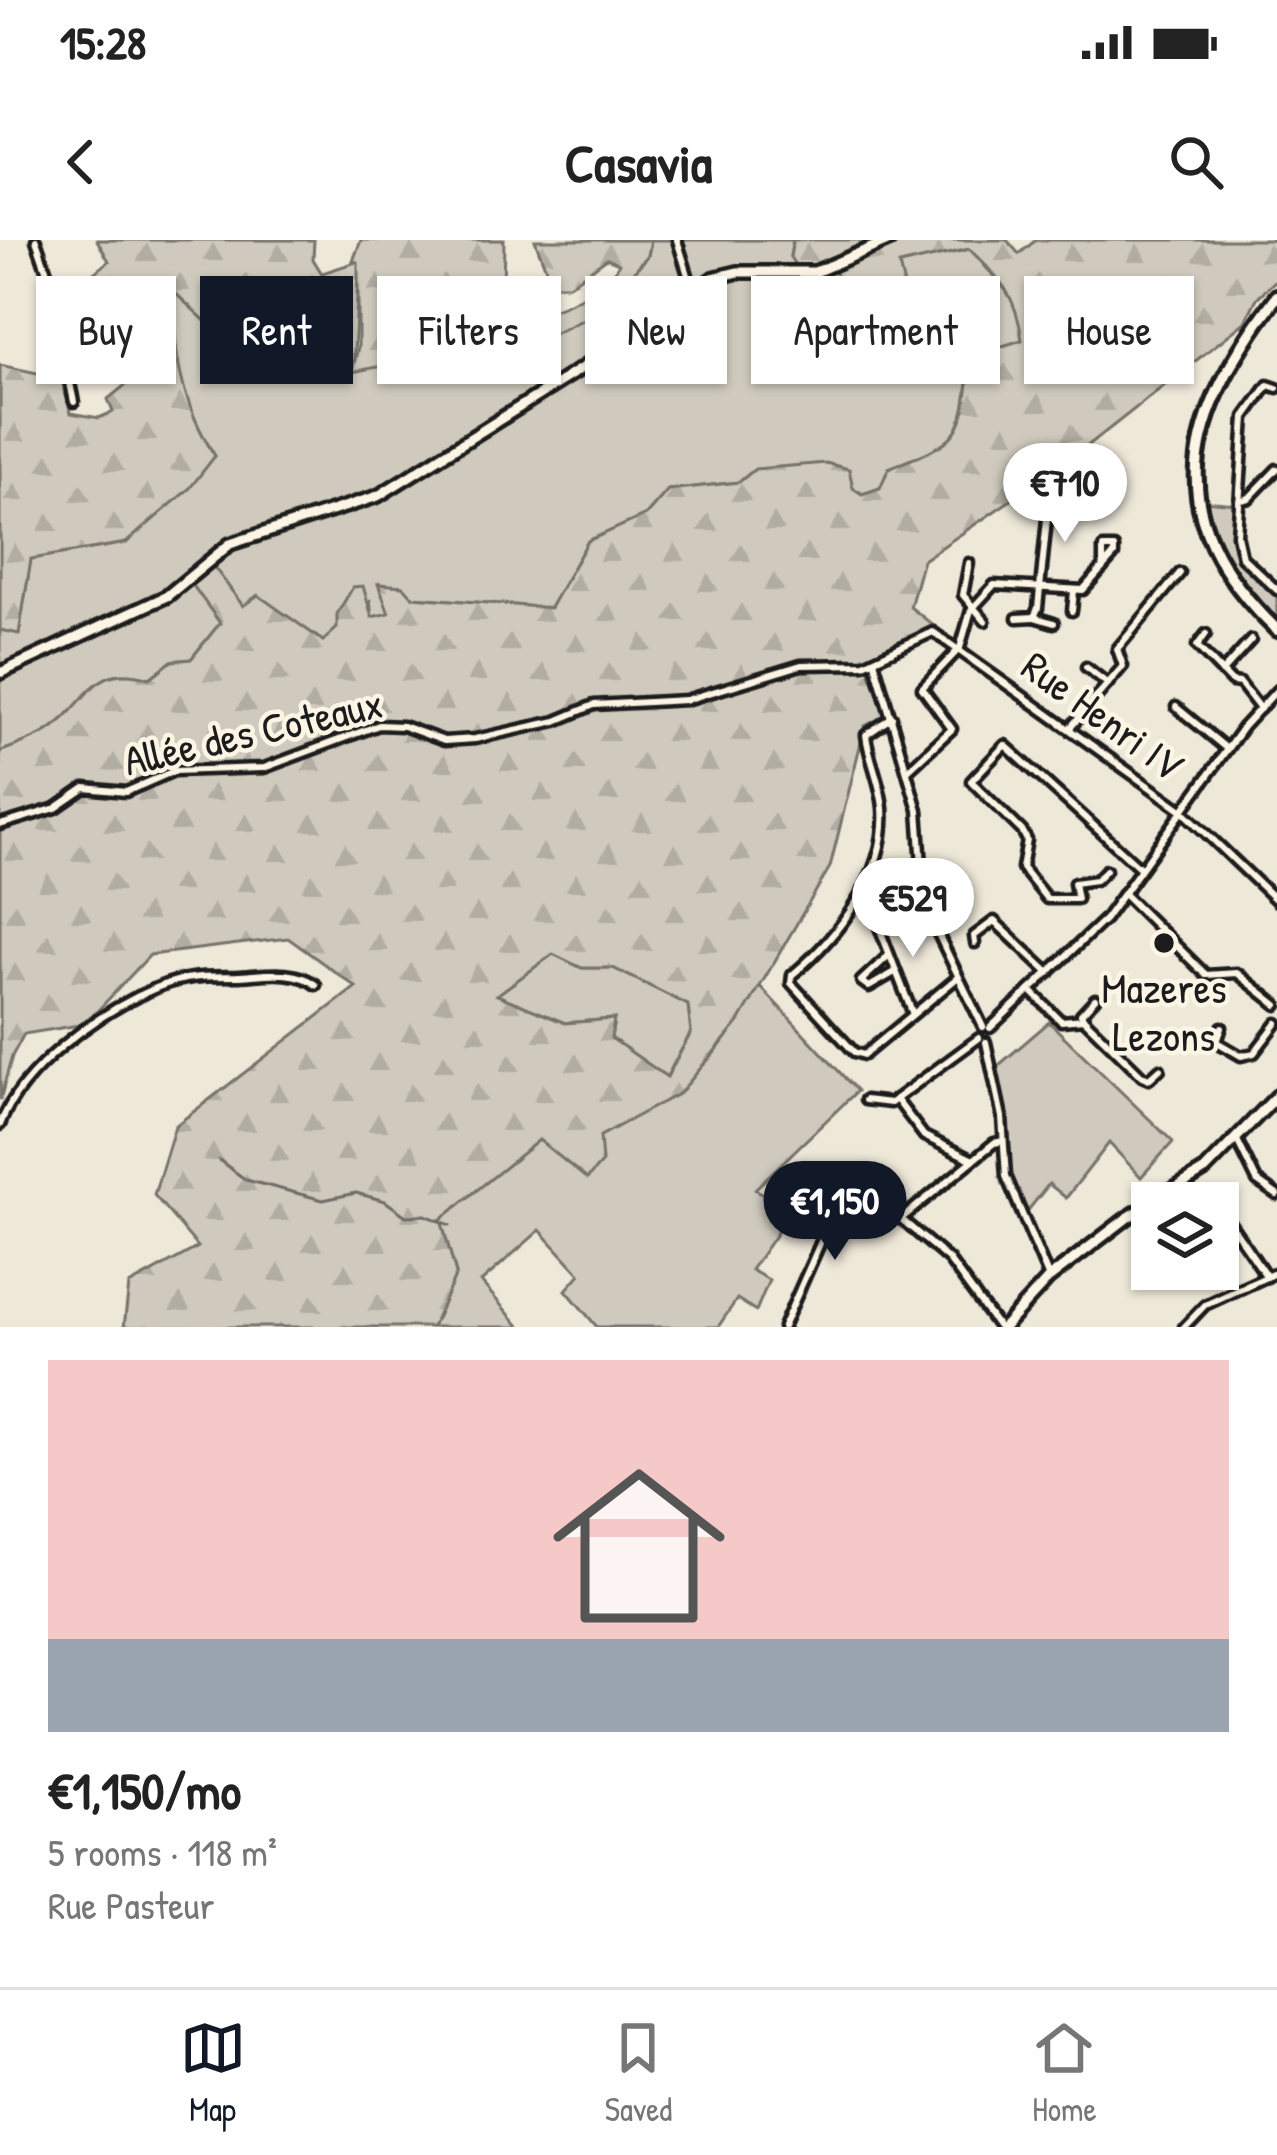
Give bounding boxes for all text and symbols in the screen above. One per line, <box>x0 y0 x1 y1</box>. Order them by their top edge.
text: 15:28 <box>60 12 146 73</box>
text: Casavia <box>565 126 712 199</box>
icon: back <box>48 129 114 195</box>
icon: search <box>1163 129 1229 195</box>
chip: Buy <box>36 276 176 384</box>
chip: Rent <box>200 276 353 384</box>
chip: Filters <box>377 276 561 384</box>
chip: New <box>585 276 727 384</box>
chip: Apartment <box>751 276 1000 384</box>
chip: House <box>1024 276 1194 384</box>
pin: €710 <box>994 443 1136 545</box>
text: €710 <box>1030 455 1100 508</box>
street label: Rue Henri IV <box>1011 637 1195 793</box>
street label: Allée des Coteaux <box>118 674 388 788</box>
pin: €529 <box>842 858 984 960</box>
text: €529 <box>879 870 947 923</box>
marker: Mazeres Lezons <box>1151 930 1177 956</box>
place label: Mazeres Lezons <box>1101 959 1227 1064</box>
pin: €1,150 <box>737 1161 933 1263</box>
text: €1,150 <box>791 1173 879 1226</box>
map controls <box>1131 1182 1239 1290</box>
button: layers <box>1131 1182 1239 1290</box>
icon: home <box>531 1438 747 1654</box>
text: €1,150/mo <box>48 1756 241 1825</box>
text: 5 rooms · 118 m² <box>48 1825 277 1878</box>
text: Rue Pasteur <box>48 1878 214 1931</box>
tab: Map <box>180 2015 246 2131</box>
tab: Saved <box>605 2015 672 2131</box>
tab: Home <box>1031 2015 1097 2131</box>

